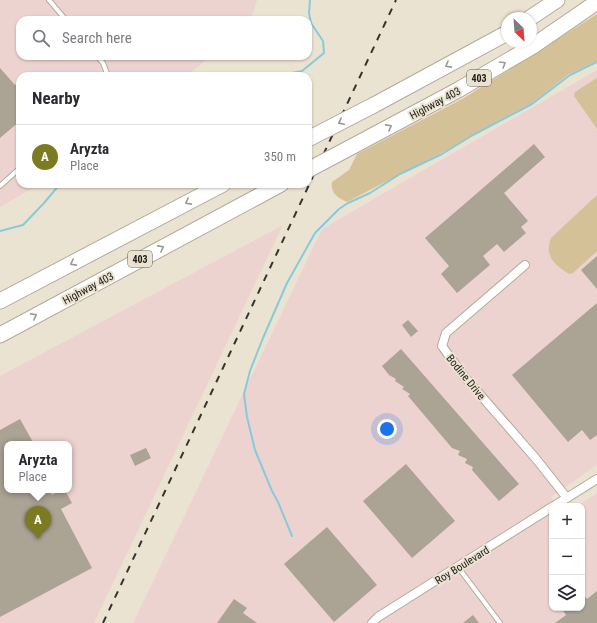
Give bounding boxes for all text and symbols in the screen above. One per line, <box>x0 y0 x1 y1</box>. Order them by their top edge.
north arrow <box>501 12 537 48</box>
search box <box>16 16 312 60</box>
icon: search <box>30 27 52 49</box>
text: Search here <box>62 29 132 47</box>
one-way arrow <box>445 60 452 67</box>
one-way arrow <box>499 61 506 68</box>
road number: 403 <box>467 70 491 86</box>
street label: Highway 403 <box>408 85 463 122</box>
text: Nearby <box>32 88 80 108</box>
one-way arrow <box>338 117 345 125</box>
one-way arrow <box>385 124 392 131</box>
text: Aryzta <box>70 140 109 158</box>
text: A <box>41 149 49 164</box>
text: 350 m <box>264 149 296 164</box>
text: Place <box>70 158 99 173</box>
one-way arrow <box>185 197 192 205</box>
one-way arrow <box>157 245 164 253</box>
road number: 403 <box>128 251 152 267</box>
one-way arrow <box>70 258 77 265</box>
street label: Highway 403 <box>61 270 116 307</box>
one-way arrow <box>30 313 38 321</box>
street label: Bodine Drive <box>443 352 488 403</box>
your location <box>377 419 397 439</box>
popup <box>4 441 72 493</box>
text: Aryzta <box>18 451 58 469</box>
text: Place <box>18 469 47 484</box>
map controls <box>549 503 585 611</box>
button: + <box>549 503 585 539</box>
pin: A <box>25 506 51 539</box>
button: − <box>549 539 585 575</box>
street label: Roy Boulevard <box>433 544 492 587</box>
button: layers <box>549 575 585 611</box>

